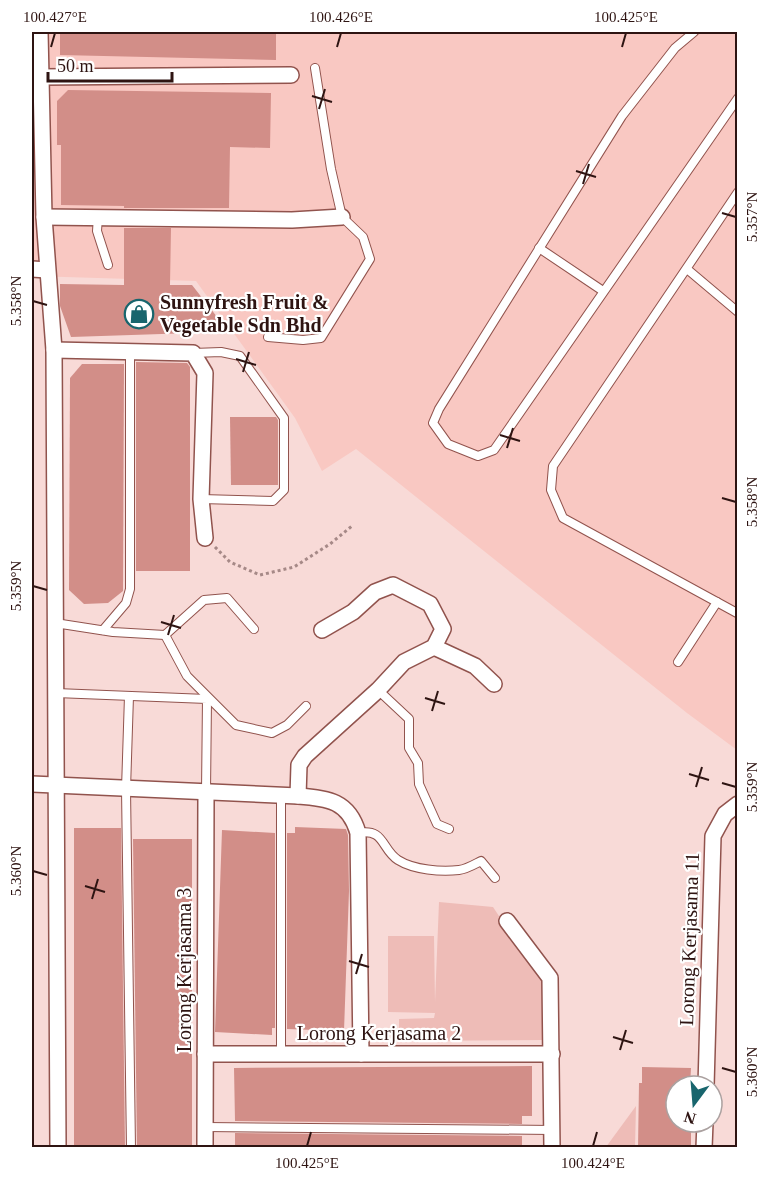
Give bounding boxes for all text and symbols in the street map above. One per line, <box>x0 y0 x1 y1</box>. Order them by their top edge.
text: 100.427°E <box>23 9 87 25</box>
text: 100.426°E <box>309 9 373 25</box>
text: 100.425°E <box>594 9 658 25</box>
scale bar <box>48 45 172 83</box>
text: 50 m <box>57 56 94 76</box>
text: 5.357°N <box>744 192 760 242</box>
text: 5.358°N <box>8 276 24 326</box>
place label: Sunnyfresh Fruit & Vegetable Sdn Bhd <box>160 291 329 337</box>
shop icon: Sunnyfresh Fruit & Vegetable Sdn Bhd <box>123 298 155 330</box>
text: 5.358°N <box>744 477 760 527</box>
text: 5.359°N <box>8 561 24 611</box>
text: 5.359°N <box>744 762 760 812</box>
text: 5.360°N <box>8 846 24 896</box>
street label: Lorong Kerjasama 11 <box>675 852 704 1026</box>
street label: Lorong Kerjasama 3 <box>173 888 196 1052</box>
street label: Lorong Kerjasama 2 <box>297 1022 461 1045</box>
text: 5.360°N <box>744 1047 760 1097</box>
north arrow <box>664 1074 724 1134</box>
text: N <box>682 1108 698 1128</box>
text: 100.425°E <box>275 1155 339 1171</box>
text: 100.424°E <box>561 1155 625 1171</box>

